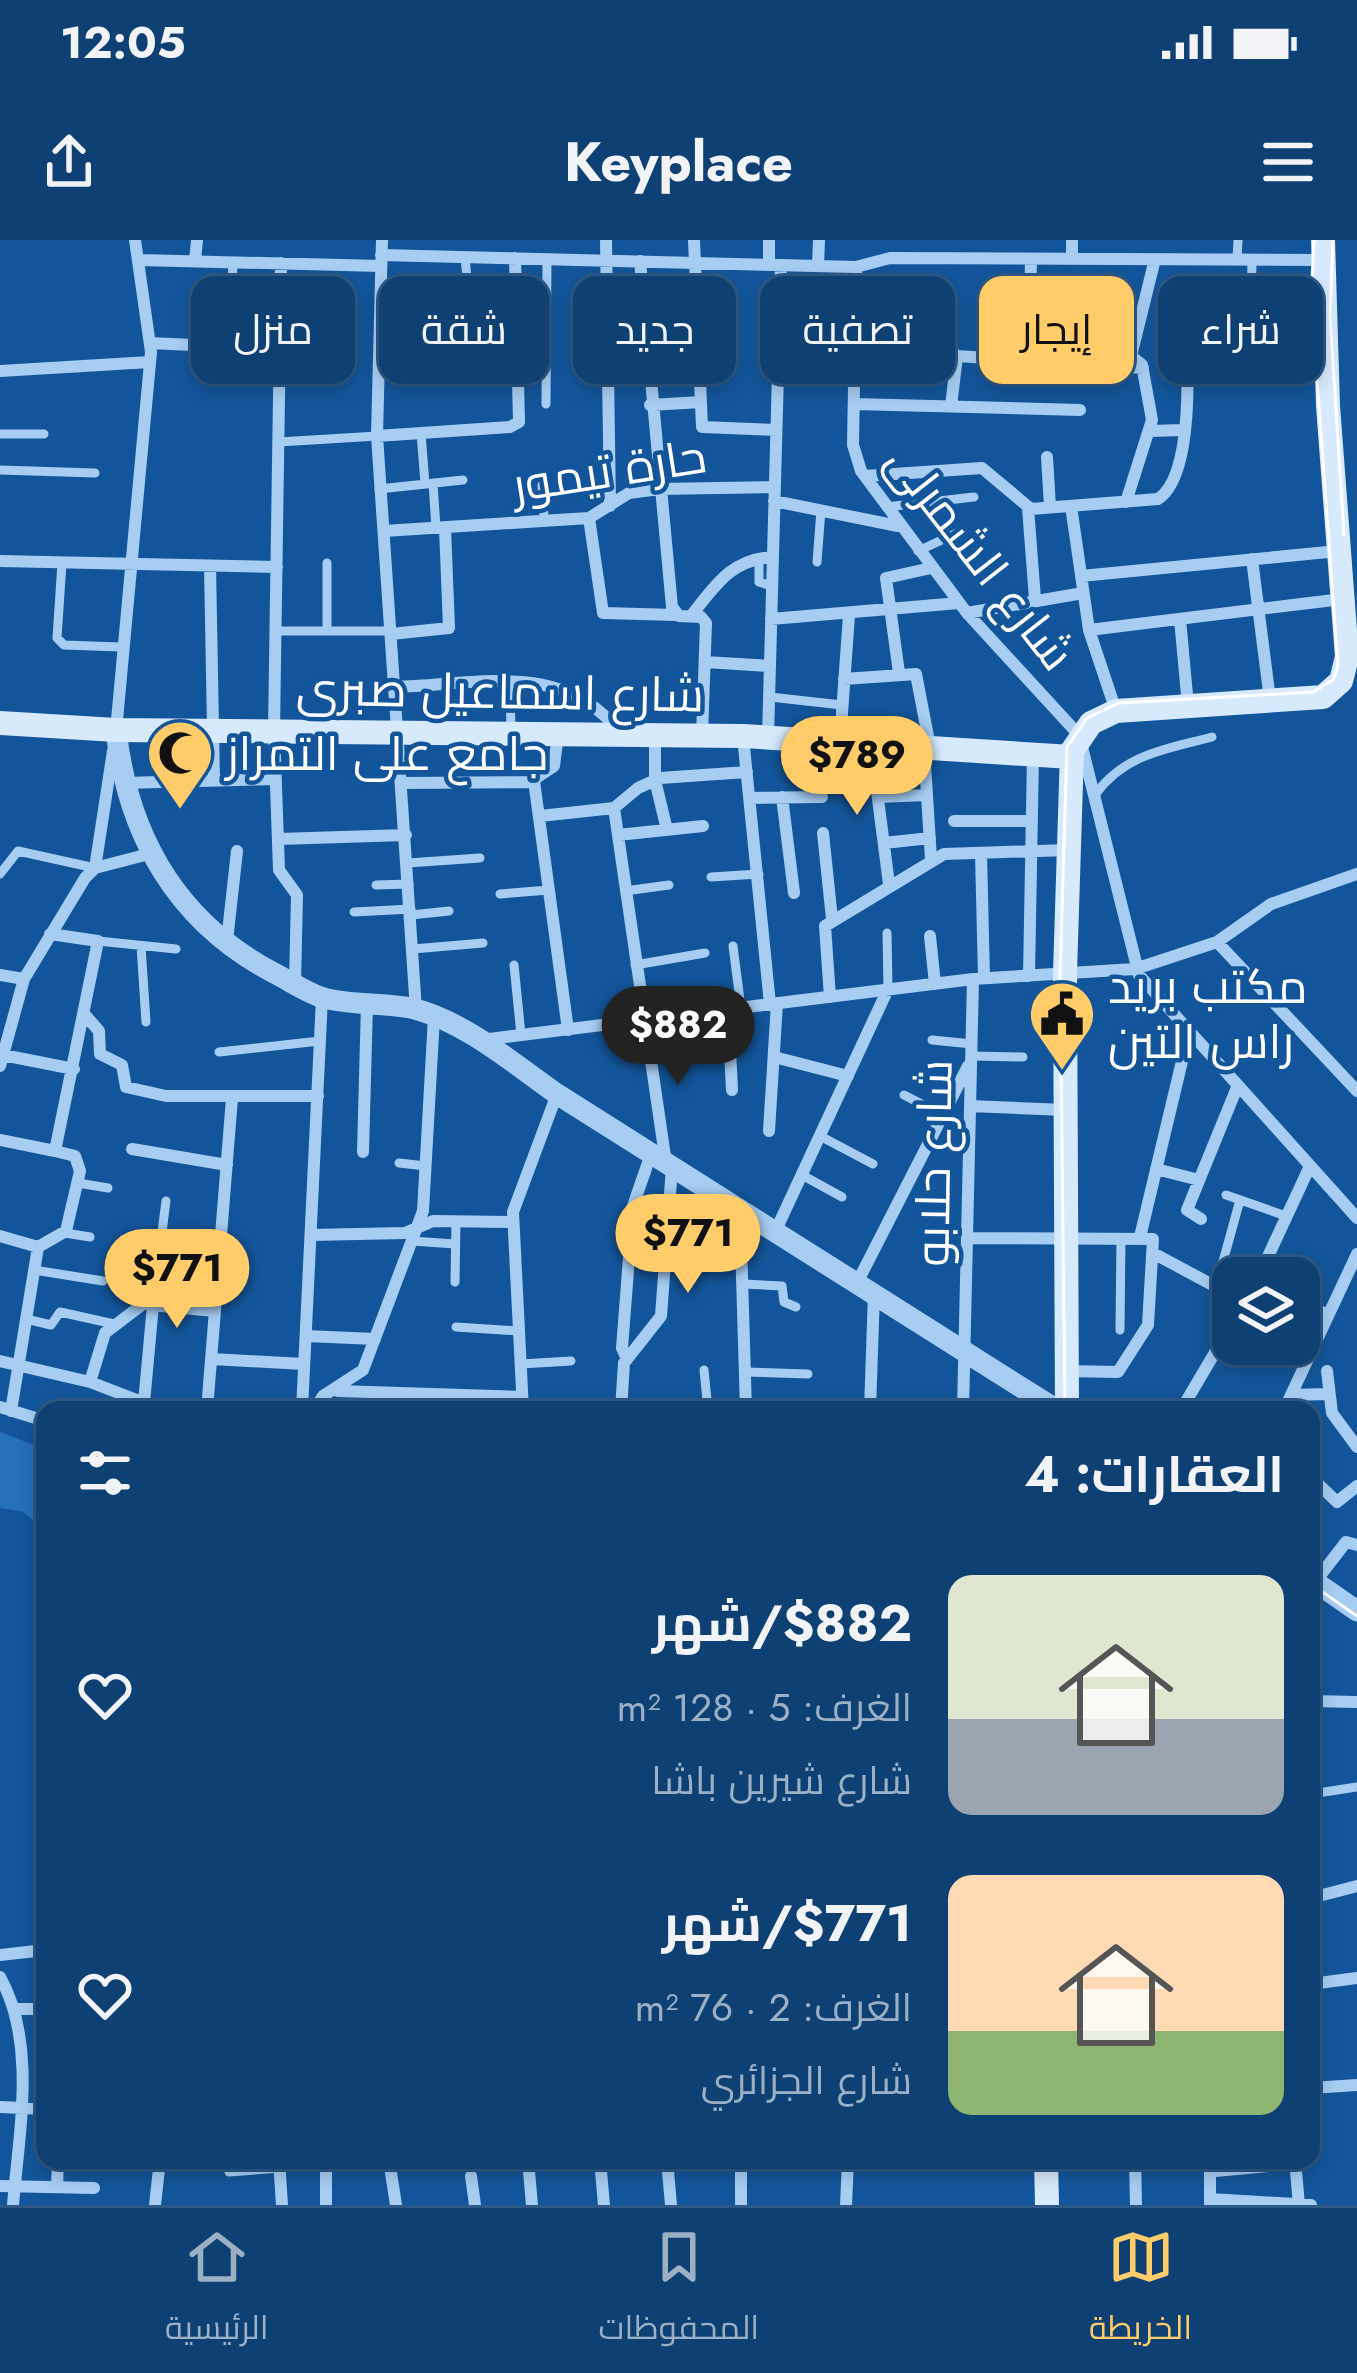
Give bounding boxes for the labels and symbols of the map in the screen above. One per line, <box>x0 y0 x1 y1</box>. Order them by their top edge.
street label: حارة تيمور <box>504 421 711 520</box>
street label: شارع الشمرلى <box>870 429 1091 685</box>
street label: شارع اسماعيل صبرى <box>295 653 705 730</box>
pin: $789 <box>786 716 928 818</box>
mosque icon: جامع على التمراز <box>145 718 215 812</box>
place label: جامع على التمراز <box>223 719 548 788</box>
place label: مكتب بريد راس التين <box>1108 952 1308 1076</box>
public building icon: مكتب بريد راس التين <box>1027 979 1097 1073</box>
pin: $882 <box>607 986 749 1088</box>
street label: شارع حلابو <box>897 1059 970 1267</box>
pin: $771 <box>617 1194 759 1296</box>
pin: $771 <box>106 1229 248 1331</box>

